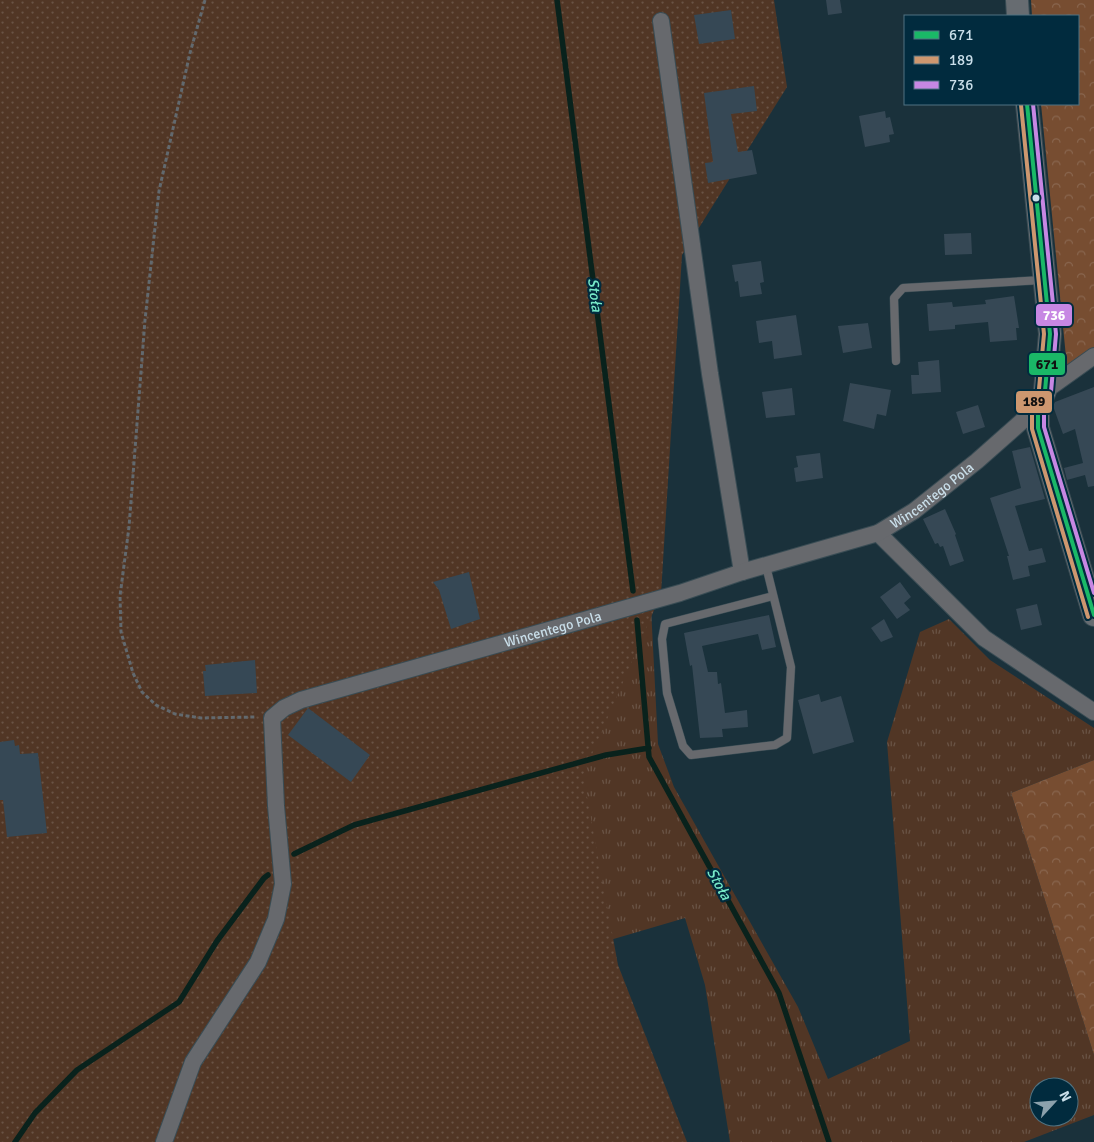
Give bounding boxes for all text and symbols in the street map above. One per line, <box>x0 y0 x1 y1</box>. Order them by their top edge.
legend <box>904 15 1079 105</box>
text: 671 <box>949 26 973 44</box>
text: 189 <box>949 51 973 69</box>
text: 736 <box>949 76 973 94</box>
unlabelled marker <box>1031 193 1041 203</box>
water label: Stoła <box>584 277 606 313</box>
line badge: 736 <box>1035 303 1073 327</box>
text: 736 <box>1043 307 1066 324</box>
line badge: 671 <box>1028 352 1066 376</box>
text: 671 <box>1036 356 1059 373</box>
line badge: 189 <box>1015 390 1053 414</box>
text: 189 <box>1023 393 1046 410</box>
street label: Wincentego Pola <box>887 459 977 533</box>
street label: Wincentego Pola <box>502 608 603 651</box>
water label: Stoła <box>703 865 735 904</box>
north arrow <box>1029 1077 1079 1127</box>
text: N <box>1055 1088 1075 1105</box>

